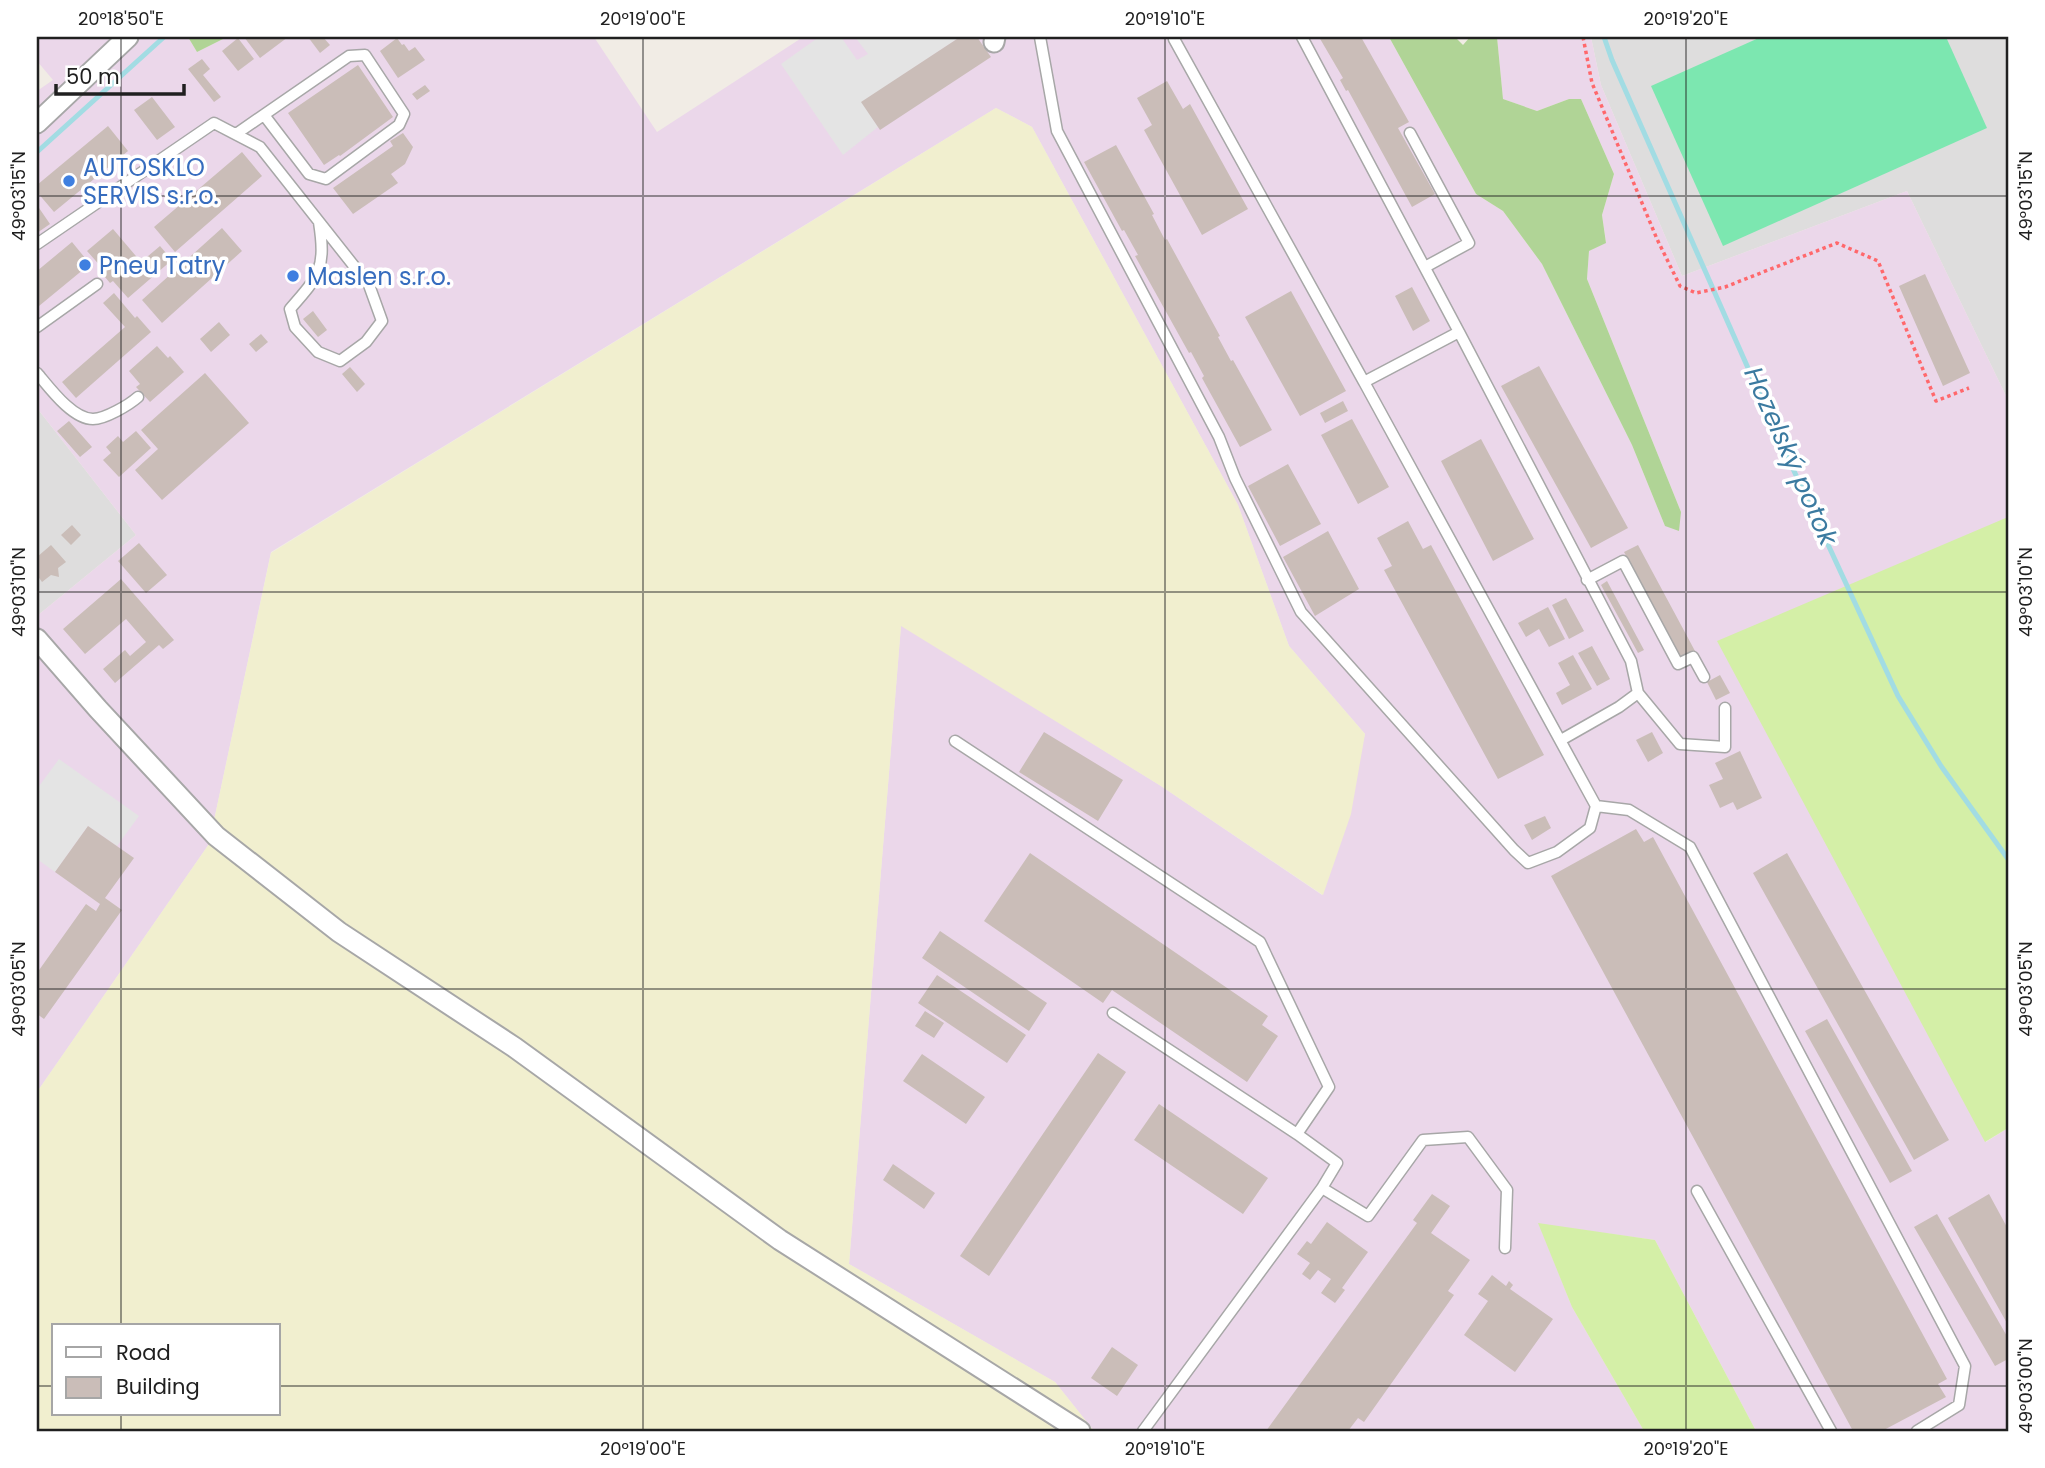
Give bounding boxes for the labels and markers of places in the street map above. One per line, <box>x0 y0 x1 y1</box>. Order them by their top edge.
place label: AUTOSKLO SERVIS s.r.o. <box>83 151 219 212</box>
marker: AUTOSKLO SERVIS s.r.o. <box>61 173 77 189</box>
place label: Pneu Tatry <box>99 249 226 282</box>
marker: Pneu Tatry <box>77 257 93 273</box>
place label: Maslen s.r.o. <box>307 260 451 293</box>
marker: Maslen s.r.o. <box>285 268 301 284</box>

